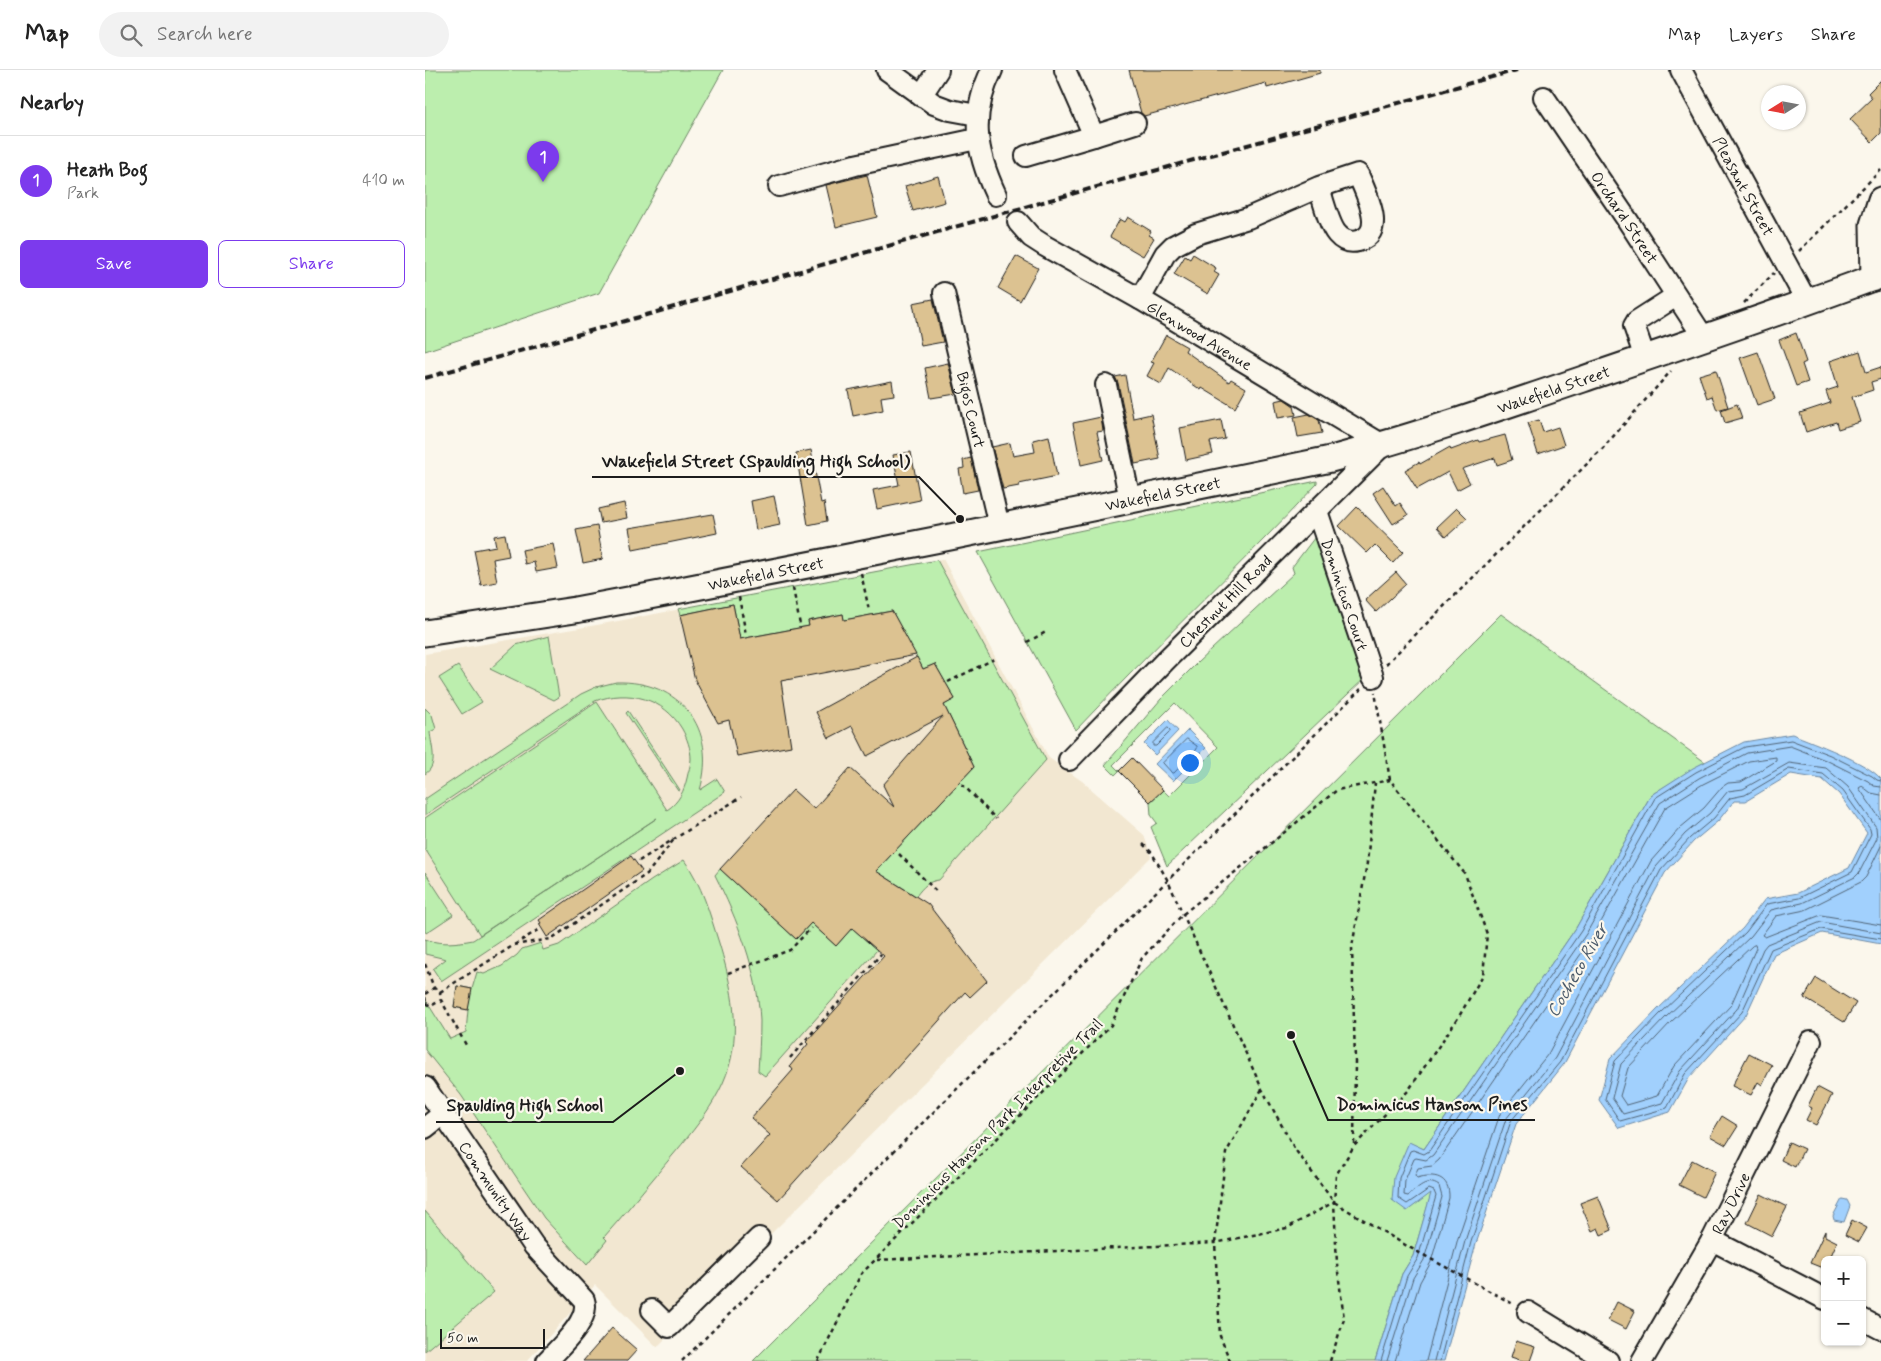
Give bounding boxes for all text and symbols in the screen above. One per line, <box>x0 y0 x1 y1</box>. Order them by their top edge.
search box <box>99 12 449 57</box>
text: Map <box>25 19 69 50</box>
icon: search <box>117 21 145 49</box>
text: Search here <box>157 22 253 47</box>
text: Map <box>1668 23 1701 47</box>
text: Layers <box>1729 23 1783 47</box>
text: Share <box>1811 23 1856 47</box>
north arrow <box>1761 85 1806 130</box>
text: Nearby <box>20 89 84 117</box>
street label: Pleasant Street <box>1707 133 1778 240</box>
pin: 1 <box>527 141 559 182</box>
text: Heath Bog <box>67 158 148 183</box>
street label: Orchard Street <box>1585 168 1662 269</box>
text: 1 <box>32 170 40 191</box>
text: 410 m <box>362 170 405 191</box>
text: Park <box>67 183 99 204</box>
button: Save <box>20 240 208 288</box>
button: Share <box>218 240 405 288</box>
street label: Glenwood Avenue <box>1142 296 1256 376</box>
street label: Wakefield Street <box>1495 362 1614 419</box>
street label: Bigos Court <box>951 370 989 451</box>
callout: Wakefield Street (Spaulding High School) <box>592 444 919 477</box>
text: Wakefield Street (Spaulding High School) <box>601 450 911 476</box>
street label: Wakefield Street <box>1103 473 1223 517</box>
street label: Dominicus Court <box>1315 536 1372 654</box>
street label: Chestnut Hill Road <box>1175 551 1277 653</box>
street label: Wakefield Street <box>706 553 826 596</box>
your location <box>1177 750 1203 776</box>
water label: Cocheco River <box>1541 917 1616 1022</box>
street label: Dominicus Hanson Park Interpretive Trail <box>888 1014 1108 1234</box>
callout: Dominicus Hanson Pines <box>1328 1087 1535 1120</box>
callout: Spaulding High School <box>436 1089 613 1122</box>
text: Dominicus Hanson Pines <box>1336 1093 1528 1117</box>
text: Spaulding High School <box>447 1094 603 1120</box>
street label: Community Way <box>453 1138 537 1246</box>
street label: Ray Drive <box>1707 1169 1756 1238</box>
map controls <box>1821 1256 1866 1346</box>
button: + <box>1821 1256 1866 1301</box>
button: − <box>1821 1301 1866 1346</box>
scale bar <box>440 1326 545 1349</box>
text: 50 m <box>447 1329 478 1347</box>

